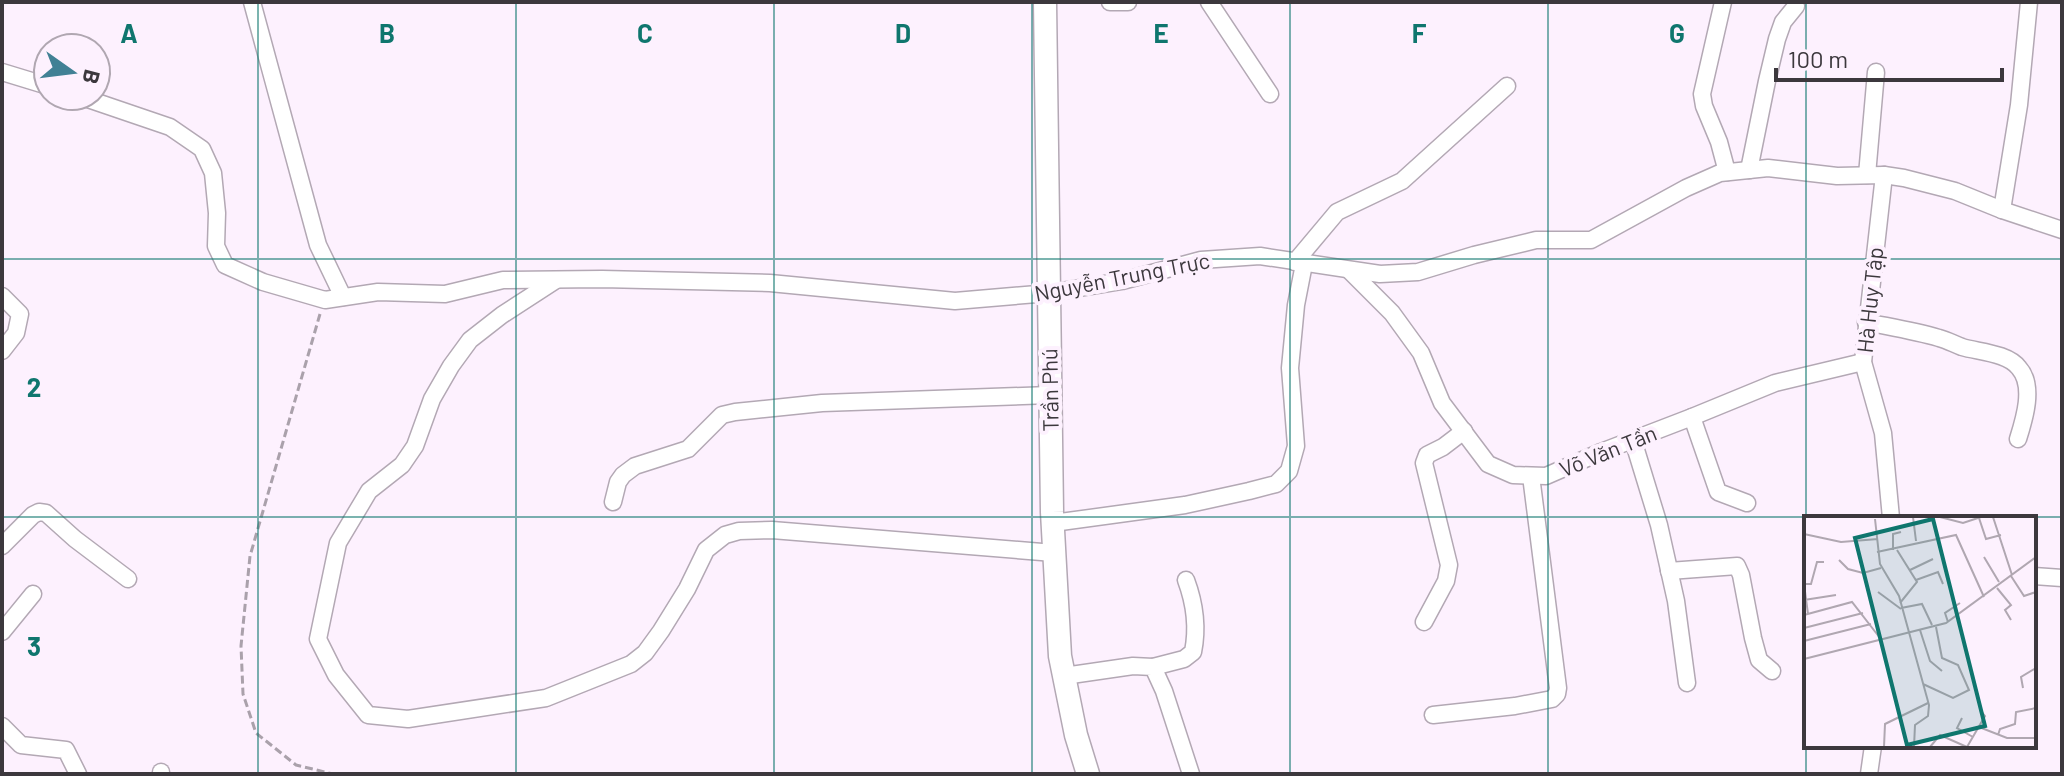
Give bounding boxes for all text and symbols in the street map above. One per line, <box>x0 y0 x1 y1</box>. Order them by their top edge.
text: A <box>120 17 138 48</box>
text: B <box>379 17 395 48</box>
text: C <box>637 17 653 48</box>
text: D <box>895 17 911 48</box>
text: E <box>1153 17 1169 48</box>
text: F <box>1412 17 1427 48</box>
text: G <box>1669 17 1685 48</box>
north arrow <box>32 32 112 112</box>
scale bar <box>1776 32 2002 82</box>
text: 100 m <box>1788 44 1848 73</box>
text: B <box>78 67 107 87</box>
street label: Nguyễn Trung Trực <box>1032 246 1212 306</box>
street label: Hà Huy Tập <box>1851 246 1887 354</box>
street label: Trần Phú <box>1035 348 1063 432</box>
text: 2 <box>27 371 41 402</box>
street label: Võ Văn Tần <box>1555 419 1660 481</box>
inset map <box>1804 516 2036 748</box>
text: 3 <box>27 630 41 661</box>

